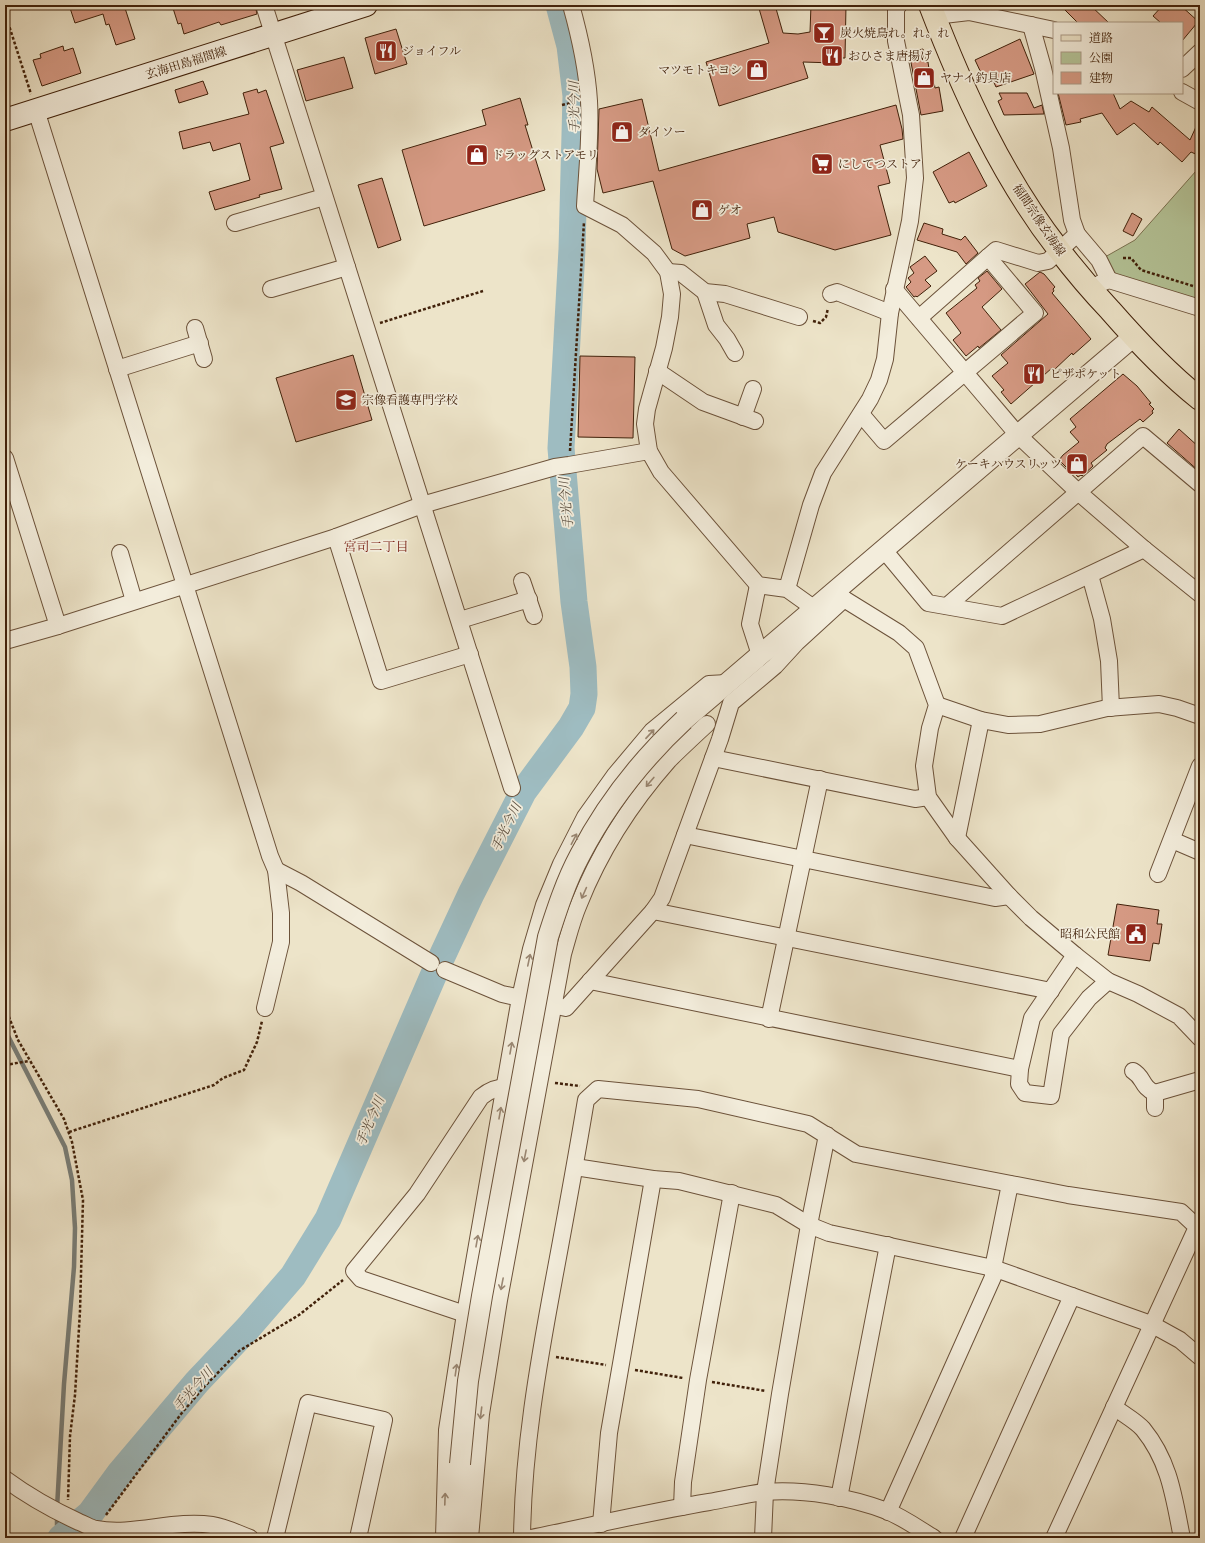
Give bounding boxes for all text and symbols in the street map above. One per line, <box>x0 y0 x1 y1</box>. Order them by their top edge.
bar icon: 炭火焼鳥れ。れ。れ <box>811 20 837 46</box>
legend <box>1053 22 1183 94</box>
place label: 炭火焼鳥れ。れ。れ <box>840 26 949 40</box>
text: 道路 <box>1089 31 1113 45</box>
restaurant icon: ジョイフル <box>373 38 399 64</box>
restaurant icon: おひさま唐揚げ <box>819 43 845 69</box>
street label: 玄海田島福間線 <box>144 44 228 82</box>
place label: ジョイフル <box>402 44 461 58</box>
place label: おひさま唐揚げ <box>848 49 932 63</box>
text: 公園 <box>1089 51 1113 65</box>
shop icon: マツモトキヨシ <box>744 57 770 83</box>
place label: マツモトキヨシ <box>658 63 742 77</box>
shop icon: ヤナイ釣具店 <box>911 65 937 91</box>
place label: ヤナイ釣具店 <box>940 71 1011 85</box>
text: 建物 <box>1089 71 1113 85</box>
water label: 手光今川 <box>566 79 582 133</box>
shop icon: ダイソー <box>609 119 635 145</box>
place label: ダイソー <box>638 125 686 139</box>
shop icon: ドラッグストアモリ <box>464 142 490 168</box>
place label: ドラッグストアモリ <box>492 148 599 162</box>
supermarket icon: にしてつストア <box>809 151 835 177</box>
place label: にしてつストア <box>838 157 922 171</box>
street label: 福間宗像玄海線 <box>1010 181 1068 259</box>
shop icon: ゲオ <box>689 197 715 223</box>
place label: ゲオ <box>718 203 742 217</box>
restaurant icon: ピザポケット <box>1021 361 1047 387</box>
place label: ピザポケット <box>1050 367 1121 381</box>
school or university icon: 宗像看護専門学校 <box>333 387 359 413</box>
place label: 宗像看護専門学校 <box>362 393 458 407</box>
shop icon: ケーキハウスリッツ <box>1064 451 1090 477</box>
place label: ケーキハウスリッツ <box>955 457 1062 471</box>
water label: 手光今川 <box>556 474 576 530</box>
district label: 宮司二丁目 <box>343 539 409 554</box>
one-way arrow <box>645 729 655 739</box>
one-way arrow <box>646 777 655 788</box>
water label: 手光今川 <box>488 799 525 854</box>
one-way arrow <box>571 833 578 845</box>
one-way arrow <box>579 887 587 899</box>
public building icon: 昭和公民館 <box>1123 921 1149 947</box>
place label: 昭和公民館 <box>1060 927 1120 941</box>
one-way arrow <box>525 954 533 967</box>
one-way arrow <box>508 1042 516 1055</box>
water label: 手光今川 <box>353 1092 388 1148</box>
one-way arrow <box>496 1107 504 1120</box>
one-way arrow <box>521 1150 529 1163</box>
one-way arrow <box>473 1235 481 1248</box>
one-way arrow <box>497 1277 505 1290</box>
water label: 手光今川 <box>170 1363 217 1414</box>
one-way arrow <box>452 1364 460 1377</box>
one-way arrow <box>478 1406 485 1419</box>
one-way arrow <box>441 1493 449 1506</box>

